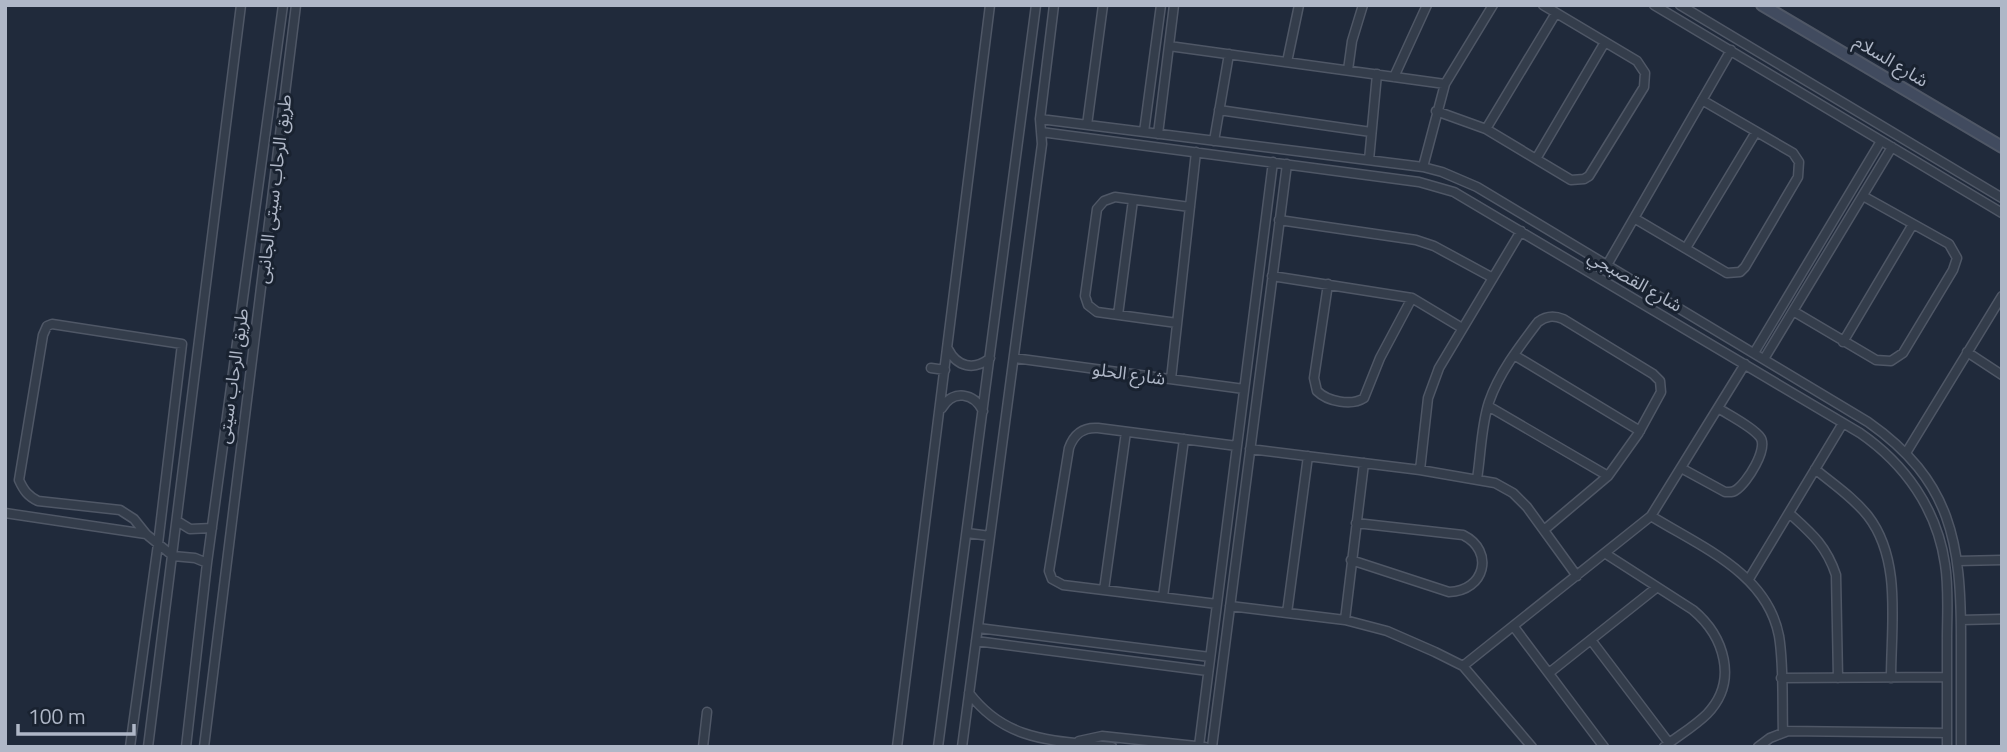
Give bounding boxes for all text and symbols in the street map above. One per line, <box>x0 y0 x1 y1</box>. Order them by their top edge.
street label: شارع السلام <box>1848 28 1934 94</box>
street label: طريق الرحاب سيتى الجانبى <box>249 93 299 285</box>
street label: شارع القصبجي <box>1583 243 1687 319</box>
street label: طريق الرحاب سيتى <box>210 306 255 445</box>
street label: شارع الحلو <box>1091 355 1167 393</box>
scale bar <box>18 692 133 736</box>
text: 100 m <box>28 700 85 732</box>

